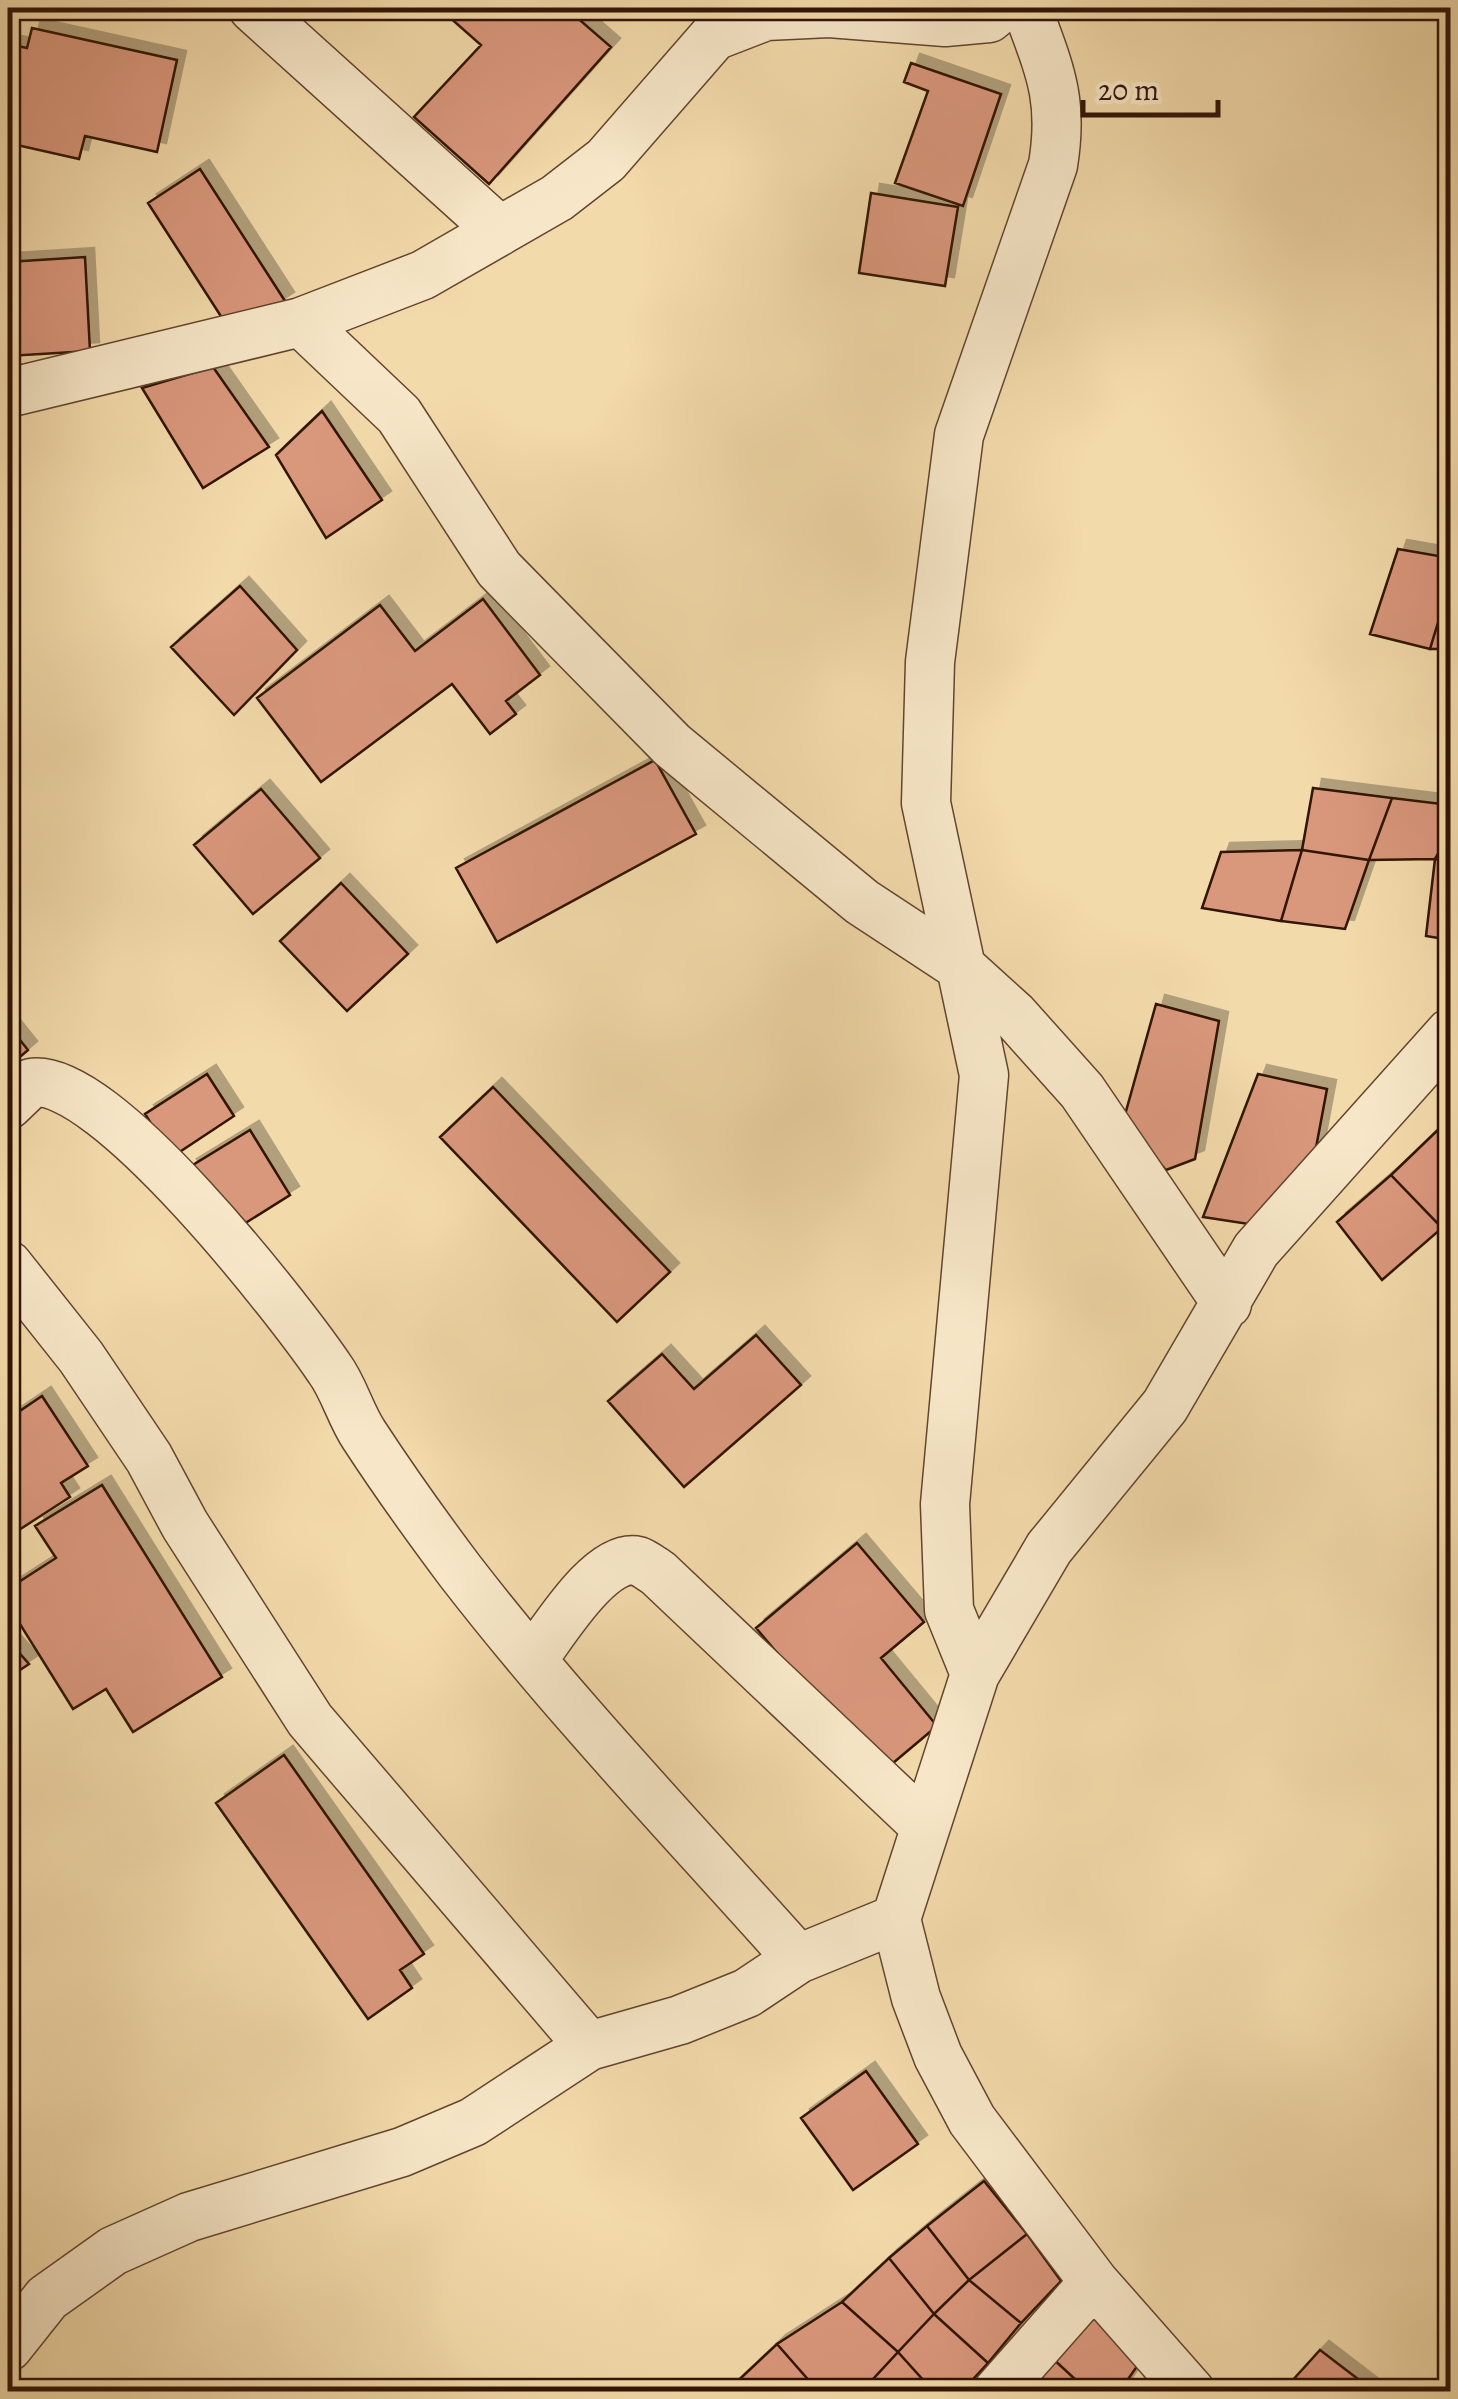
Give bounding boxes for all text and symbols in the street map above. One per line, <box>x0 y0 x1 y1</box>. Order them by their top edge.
scale bar <box>1083 55 1218 117</box>
text: 20 m <box>1098 70 1159 110</box>

